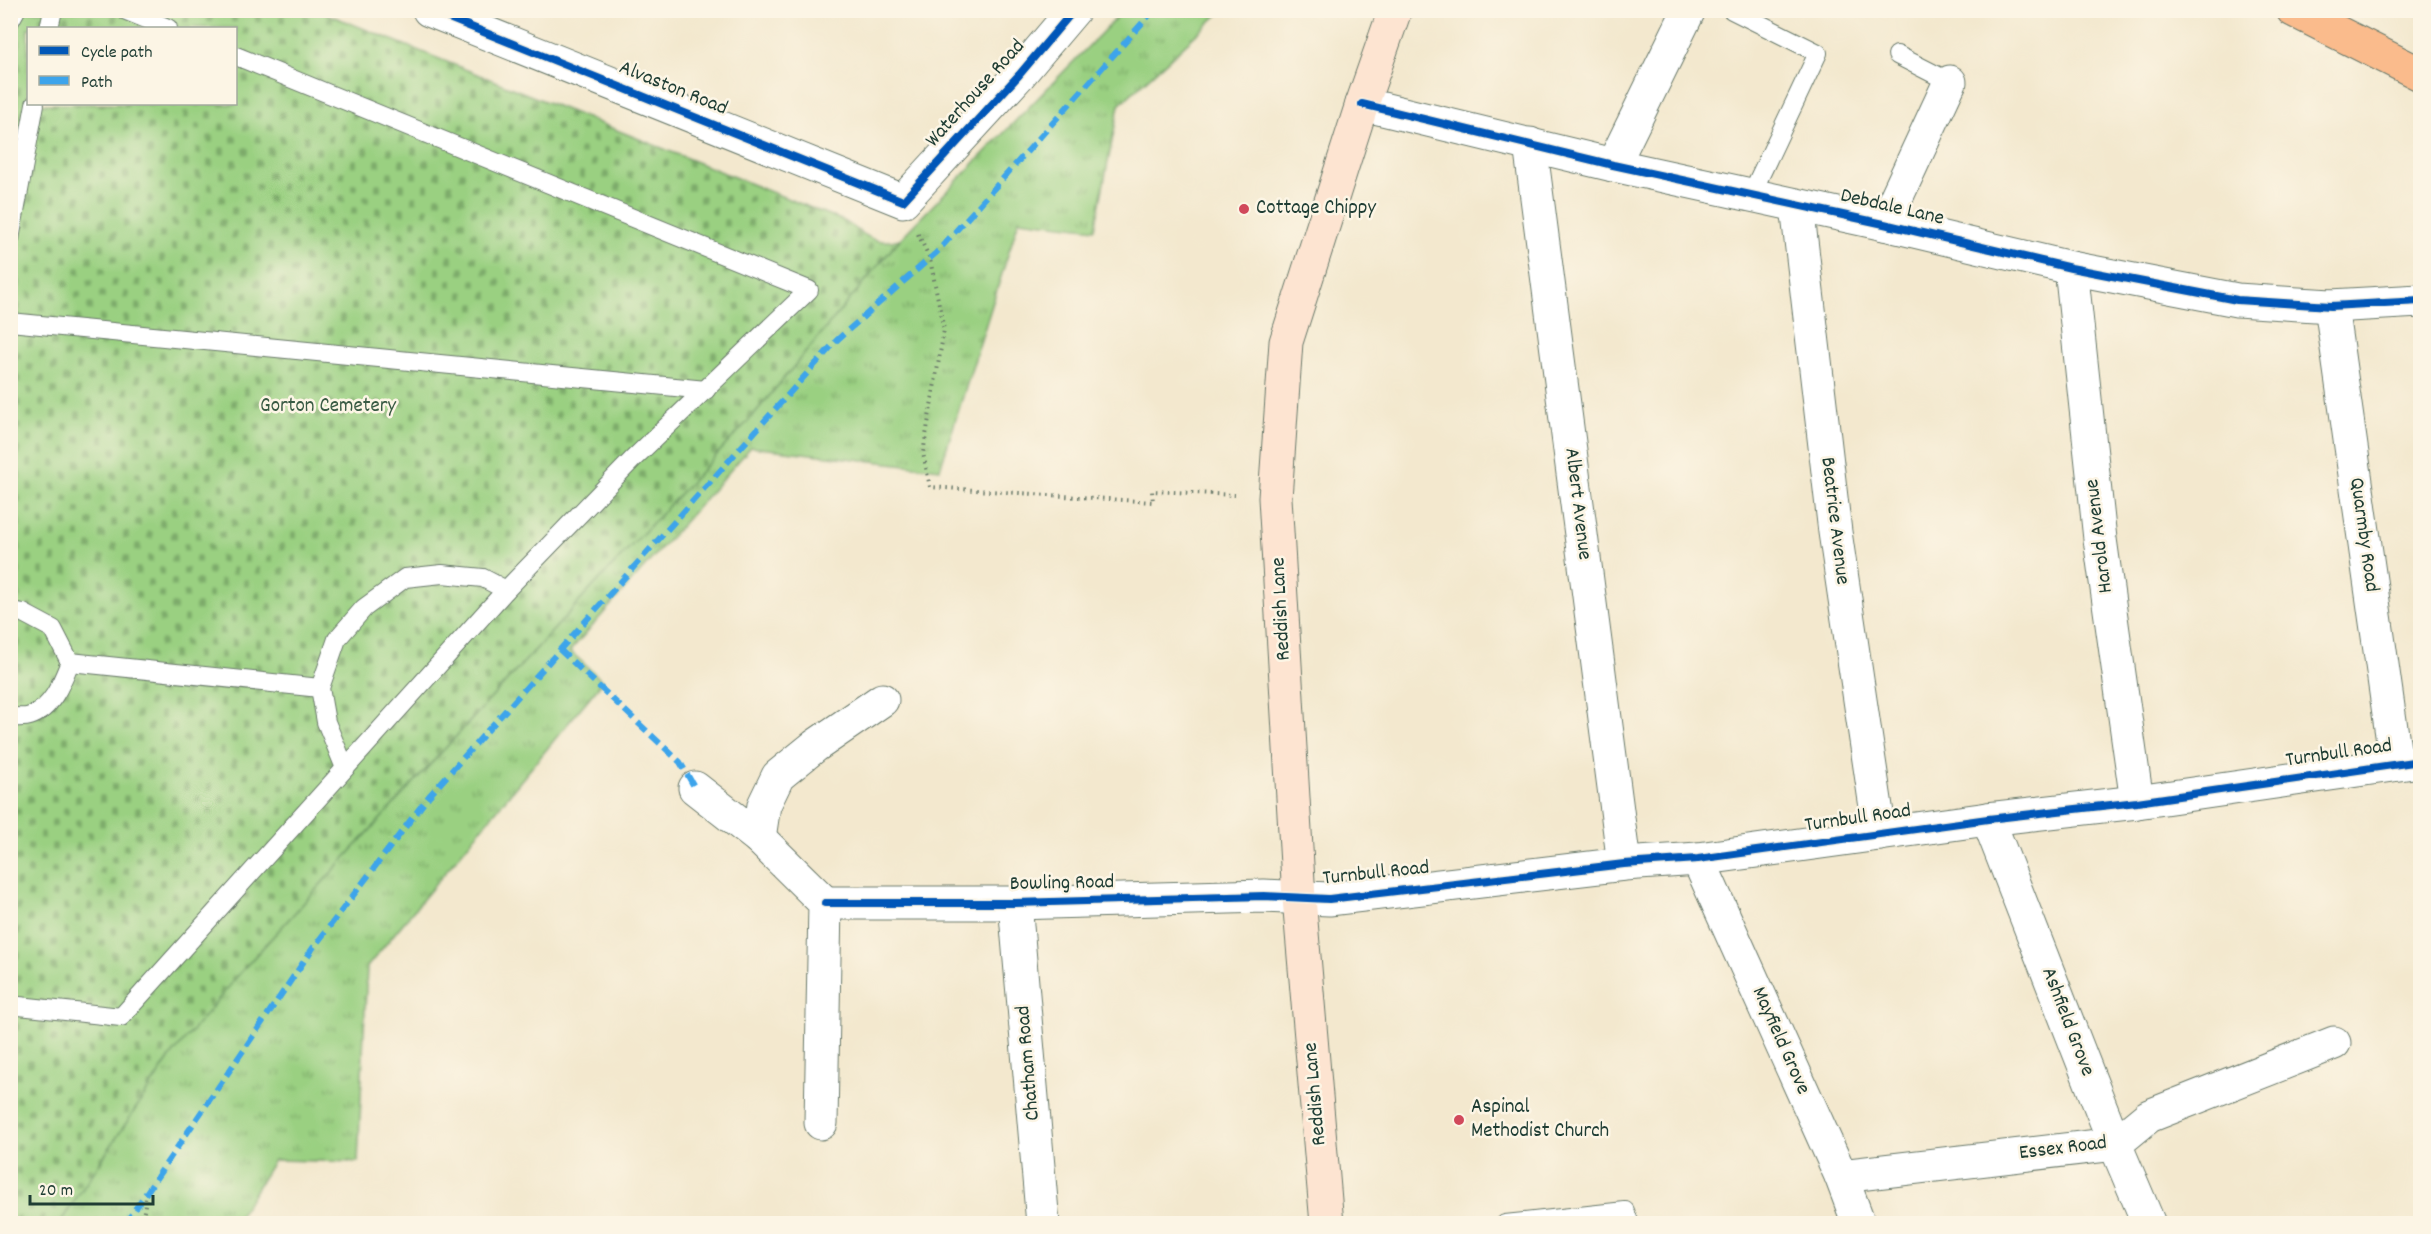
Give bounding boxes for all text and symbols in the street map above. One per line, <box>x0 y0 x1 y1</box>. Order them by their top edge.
legend <box>27 27 237 105</box>
street label: Waterhouse Road <box>919 33 1033 155</box>
text: Cycle path <box>81 41 152 66</box>
street label: Alvaston Road <box>614 54 732 124</box>
text: Path <box>81 71 113 96</box>
street label: Debdale Lane <box>1837 182 1947 234</box>
place label: Cottage Chippy <box>1256 194 1377 224</box>
marker: Cottage Chippy <box>1237 202 1251 216</box>
park label: Gorton Cemetery <box>260 392 396 422</box>
street label: Albert Avenue <box>1555 446 1599 562</box>
street label: Beatrice Avenue <box>1811 455 1857 587</box>
street label: Quarmby Road <box>2340 476 2386 594</box>
street label: Harold Avenue <box>2078 477 2122 595</box>
street label: Reddish Lane <box>1264 556 1300 662</box>
street label: Turnbull Road <box>2284 732 2394 776</box>
street label: Turnbull Road <box>1803 797 1913 841</box>
street label: Turnbull Road <box>1321 853 1431 895</box>
street label: Bowling Road <box>1009 868 1115 900</box>
street label: Ashfield Grove <box>2033 963 2101 1081</box>
street label: Mayfield Grove <box>1743 982 1817 1100</box>
street label: Chatham Road <box>1009 1004 1049 1122</box>
street label: Reddish Lane <box>1297 1041 1335 1147</box>
place label: Aspinal Methodist Church <box>1471 1093 1609 1147</box>
marker: Aspinal Methodist Church <box>1452 1113 1466 1127</box>
street label: Essex Road <box>2017 1129 2109 1169</box>
scale bar <box>30 1168 153 1206</box>
text: 20 m <box>39 1179 73 1204</box>

